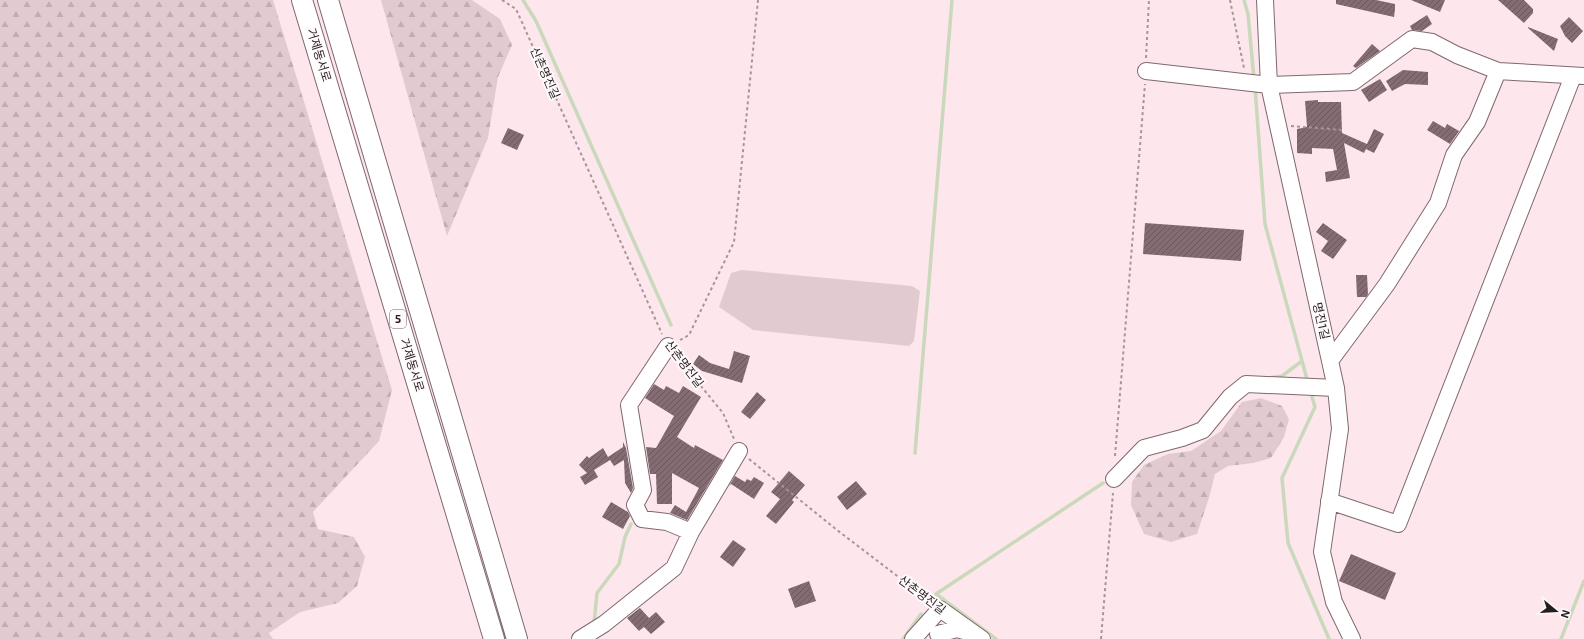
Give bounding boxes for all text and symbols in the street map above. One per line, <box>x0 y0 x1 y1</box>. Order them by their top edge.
street label: 거제동서로 <box>305 26 335 83</box>
street label: 산촌명진길 <box>528 45 564 101</box>
street label: 명진1길 <box>1311 301 1333 341</box>
road number: 5 <box>390 310 406 328</box>
street label: 거제동서로 <box>398 336 428 393</box>
street label: 산촌명진길 <box>663 337 707 390</box>
street label: 산촌명진길 <box>896 572 949 616</box>
north arrow <box>1536 591 1576 631</box>
text: N <box>1559 608 1573 620</box>

